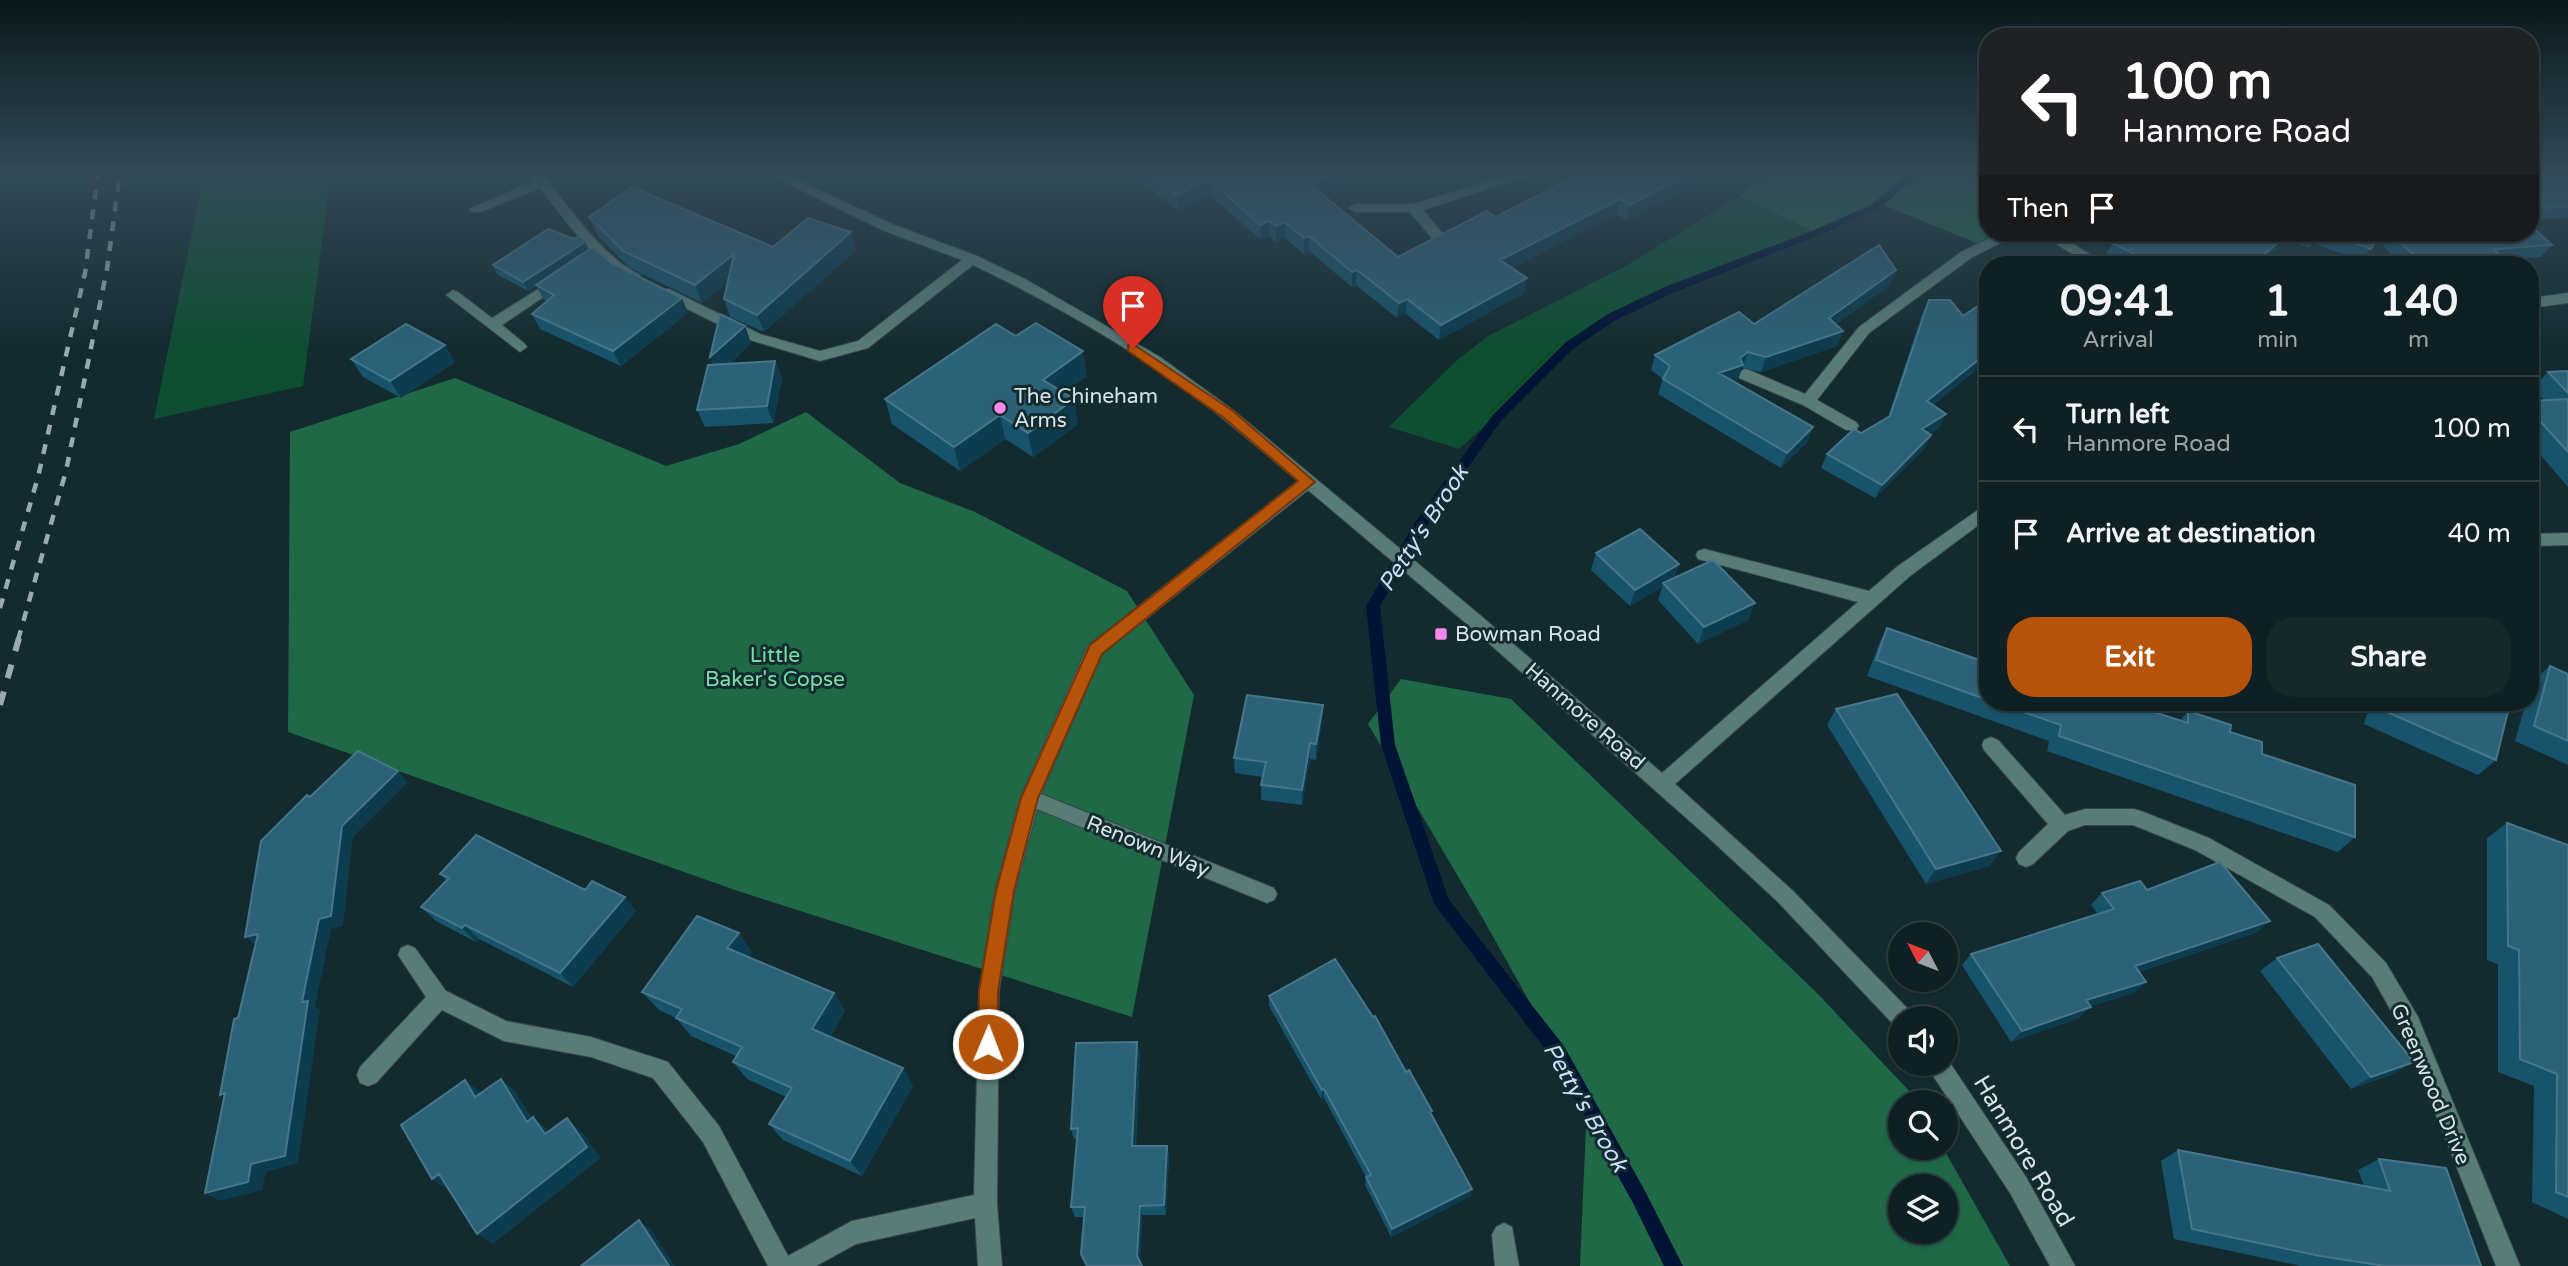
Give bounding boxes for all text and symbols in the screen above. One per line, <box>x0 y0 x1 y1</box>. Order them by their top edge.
text: 100 m <box>2122 53 2272 112</box>
icon: left <box>2007 56 2098 147</box>
text: Hanmore Road <box>2122 113 2351 151</box>
icon: arrive <box>2083 189 2121 227</box>
text: Then <box>2007 193 2069 224</box>
pin <box>1103 276 1163 348</box>
text: 09:41 <box>2060 276 2176 327</box>
text: 1 <box>2264 276 2291 327</box>
text: 140 <box>2379 276 2458 327</box>
icon: arrive <box>1114 287 1152 325</box>
text: Arrival <box>2083 326 2154 354</box>
text: min <box>2257 326 2298 354</box>
text: m <box>2408 326 2429 354</box>
place label: The Chineham Arms <box>1014 384 1158 433</box>
text: Turn left <box>2066 399 2169 430</box>
marker: The Chineham Arms <box>992 400 1008 416</box>
icon: left <box>2007 410 2045 448</box>
text: 100 m <box>2431 413 2511 444</box>
text: Hanmore Road <box>2066 430 2231 458</box>
water label: Petty's Brook <box>1373 459 1476 597</box>
icon: arrive <box>2007 515 2045 553</box>
text: Arrive at destination <box>2066 518 2316 549</box>
text: 40 m <box>2448 518 2511 549</box>
button: Exit <box>2007 617 2252 697</box>
button: Share <box>2266 617 2511 697</box>
place label: Bowman Road <box>1455 622 1601 647</box>
marker: Bowman Road <box>1433 626 1449 642</box>
park label: Little Baker's Copse <box>705 643 845 692</box>
street label: Hanmore Road <box>1520 658 1650 775</box>
street label: Renown Way <box>1083 810 1213 882</box>
north arrow <box>1888 922 1958 992</box>
map controls <box>1888 922 1958 1244</box>
street label: Greenwood Drive <box>2385 1000 2476 1169</box>
button: sound <box>1888 1006 1958 1076</box>
position arrow <box>951 1007 1025 1081</box>
water label: Petty's Brook <box>1537 1038 1634 1178</box>
street label: Hanmore Road <box>1967 1070 2080 1232</box>
button: search <box>1888 1090 1958 1160</box>
button: layers <box>1888 1174 1958 1244</box>

